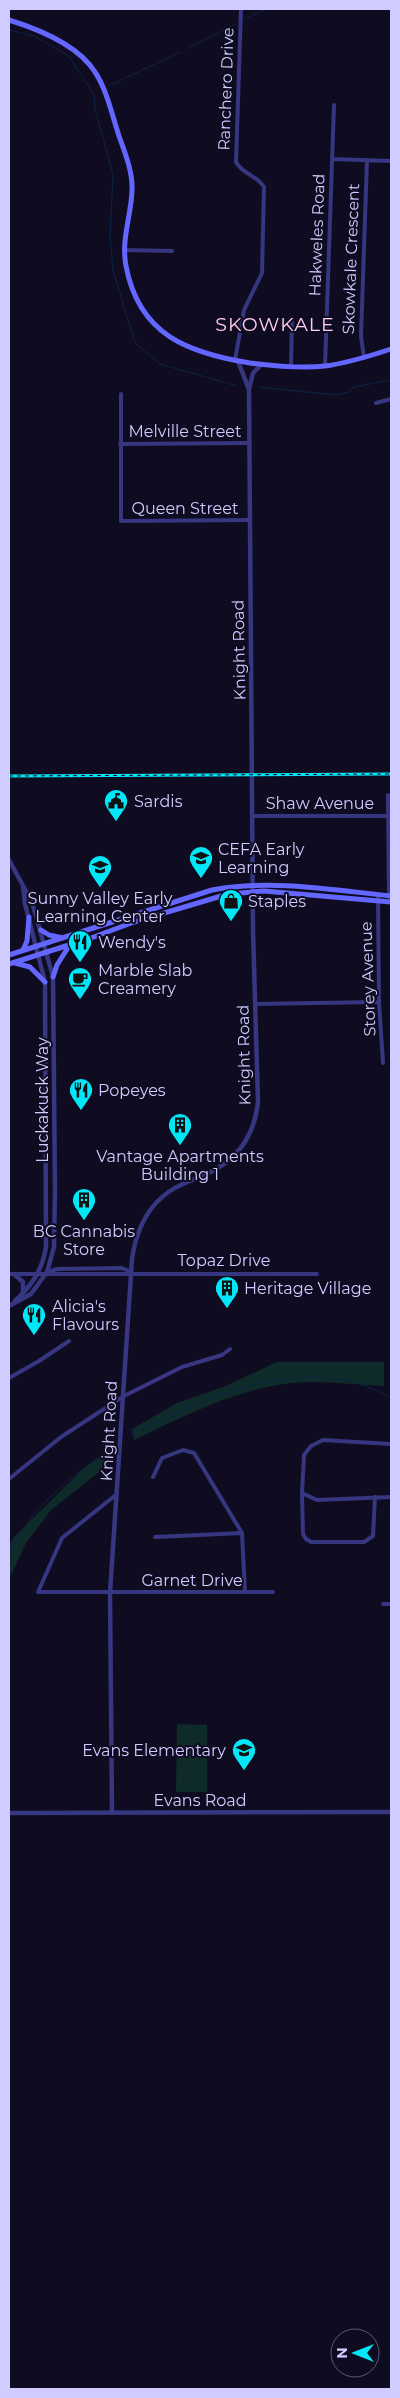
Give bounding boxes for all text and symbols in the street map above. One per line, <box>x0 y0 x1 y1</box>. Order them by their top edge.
street label: Ranchero Drive <box>214 27 238 151</box>
street label: Hakweles Road <box>305 173 329 297</box>
street label: Skowkale Crescent <box>339 183 363 335</box>
district label: SKOWKALE <box>215 313 335 336</box>
street label: Melville Street <box>128 422 242 441</box>
street label: Queen Street <box>132 499 239 518</box>
street label: Knight Road <box>229 600 249 700</box>
public building icon: Sardis <box>103 788 129 822</box>
place label: Sardis <box>134 792 183 811</box>
street label: Shaw Avenue <box>266 794 374 813</box>
place label: CEFA Early Learning <box>218 840 305 877</box>
school or university icon: CEFA Early Learning <box>188 845 214 879</box>
school or university icon: Sunny Valley Early Learning Center <box>87 854 113 888</box>
shop icon: Staples <box>218 888 244 922</box>
place label: Sunny Valley Early Learning Center <box>28 889 173 926</box>
place label: Staples <box>248 892 306 911</box>
street label: Storey Avenue <box>356 921 380 1037</box>
restaurant icon: Wendy's <box>67 929 93 963</box>
place label: Wendy's <box>98 933 166 952</box>
place label: Marble Slab Creamery <box>98 961 193 998</box>
cafe icon: Marble Slab Creamery <box>67 966 93 1000</box>
street label: Knight Road <box>234 1005 254 1105</box>
street label: Luckakuck Way <box>33 1037 52 1163</box>
restaurant icon: Popeyes <box>68 1077 94 1111</box>
place label: Popeyes <box>98 1081 166 1100</box>
building icon: Vantage Apartments Building 1 <box>167 1112 193 1146</box>
place label: Vantage Apartments Building 1 <box>96 1147 264 1184</box>
building icon: BC Cannabis Store <box>71 1187 97 1221</box>
place label: BC Cannabis Store <box>33 1222 135 1259</box>
street label: Topaz Drive <box>178 1251 270 1270</box>
building icon: Heritage Village <box>214 1275 240 1309</box>
place label: Heritage Village <box>244 1279 371 1298</box>
place label: Alicia's Flavours <box>52 1297 119 1334</box>
restaurant icon: Alicia's Flavours <box>21 1302 47 1336</box>
street label: Knight Road <box>97 1380 121 1482</box>
street label: Garnet Drive <box>141 1571 243 1590</box>
school or university icon: Evans Elementary <box>231 1737 257 1771</box>
place label: Evans Elementary <box>82 1741 226 1760</box>
street label: Evans Road <box>154 1791 246 1810</box>
north arrow <box>330 2328 380 2378</box>
text: N <box>333 2347 351 2359</box>

